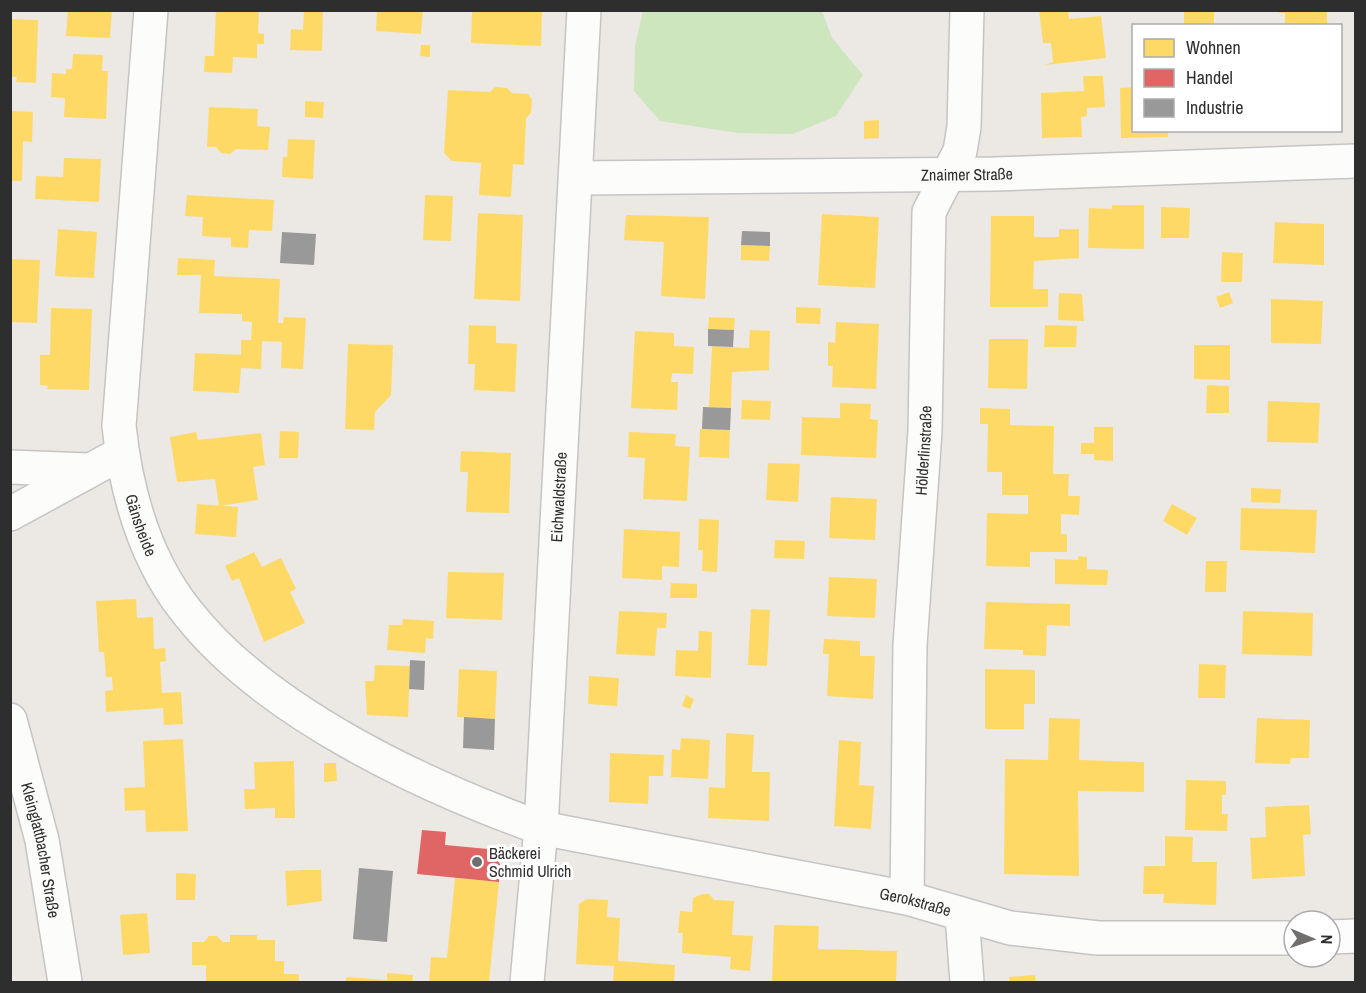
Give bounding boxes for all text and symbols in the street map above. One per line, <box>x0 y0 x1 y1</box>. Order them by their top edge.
legend <box>1132 24 1342 132</box>
text: Wohnen <box>1186 35 1241 60</box>
text: Handel <box>1186 65 1233 90</box>
text: Industrie <box>1186 95 1243 120</box>
street label: Znaimer Straße <box>921 162 1013 186</box>
street label: Hölderlinstraße <box>910 405 936 496</box>
street label: Eichwaldstraße <box>545 451 572 543</box>
street label: Gänsheide <box>121 492 162 560</box>
street label: Kleinglattbacher Straße <box>16 780 65 920</box>
place label: Bäckerei Schmid Ulrich <box>489 842 571 882</box>
marker: Bäckerei Schmid Ulrich <box>470 855 484 869</box>
street label: Gerokstraße <box>878 882 954 921</box>
north arrow <box>1282 909 1342 969</box>
text: N <box>1316 934 1338 945</box>

